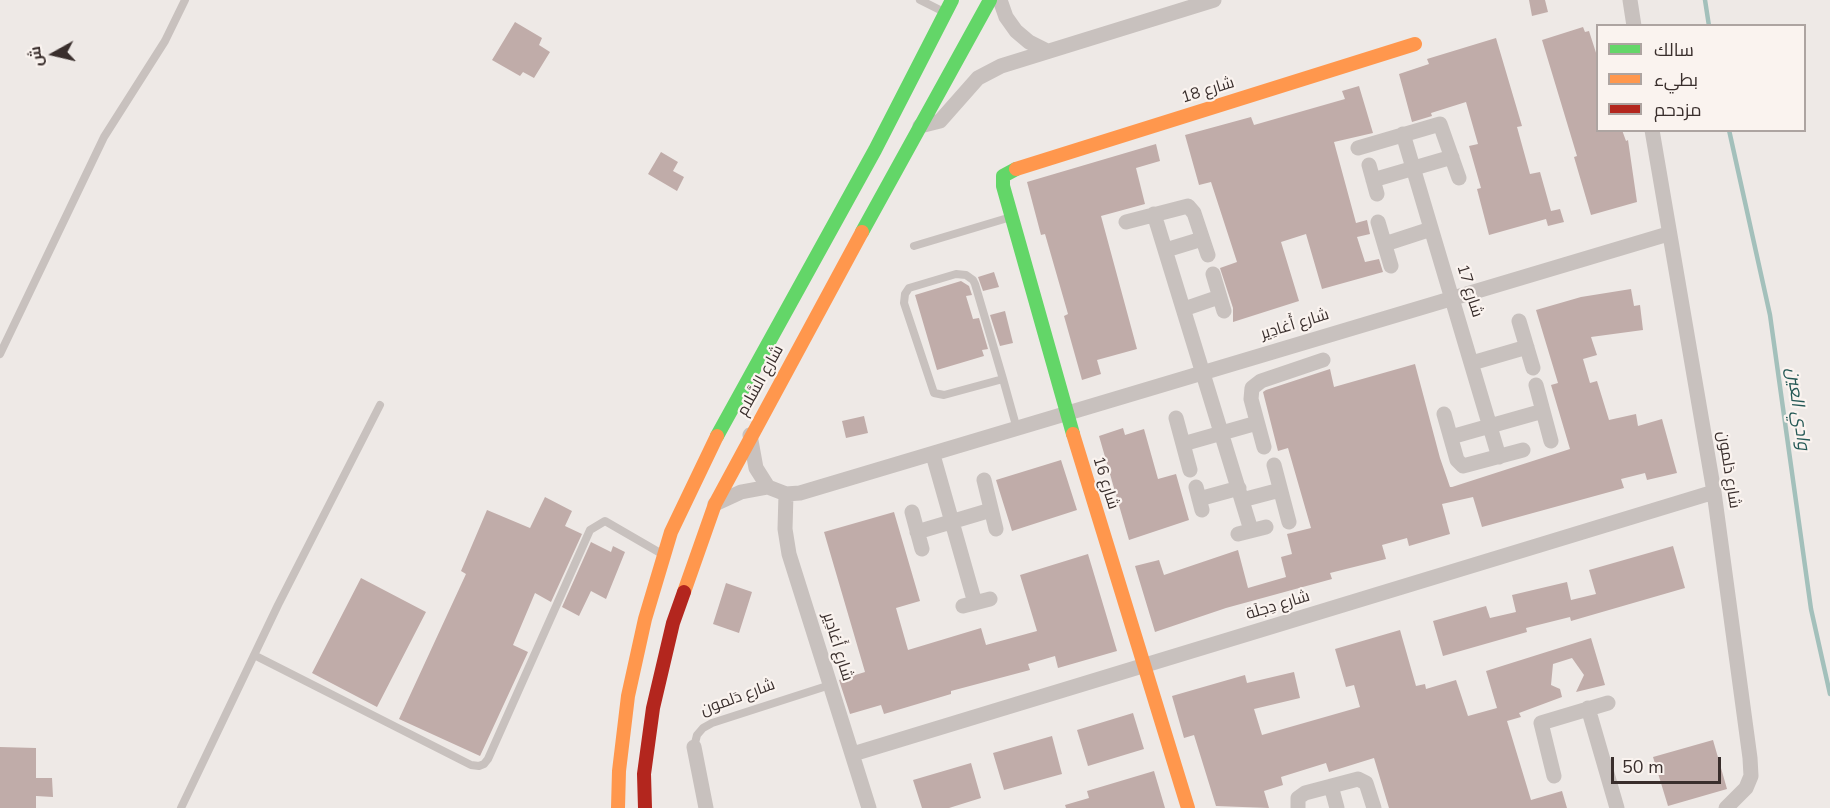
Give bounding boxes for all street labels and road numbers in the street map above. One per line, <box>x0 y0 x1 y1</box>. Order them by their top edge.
street label: شارع 18 <box>1179 74 1237 108</box>
street label: شارع 17 <box>1452 262 1486 320</box>
street label: شارع أَغادِير <box>1259 306 1331 344</box>
street label: شارع السَّلام <box>734 342 788 420</box>
street label: شارع دَلمون <box>1712 430 1744 510</box>
street label: شارع 16 <box>1088 454 1122 512</box>
street label: شارع دِجلَة <box>1244 587 1312 625</box>
street label: شارع أَغادِير <box>818 611 856 683</box>
street label: شارع دَلمون <box>698 676 778 720</box>

